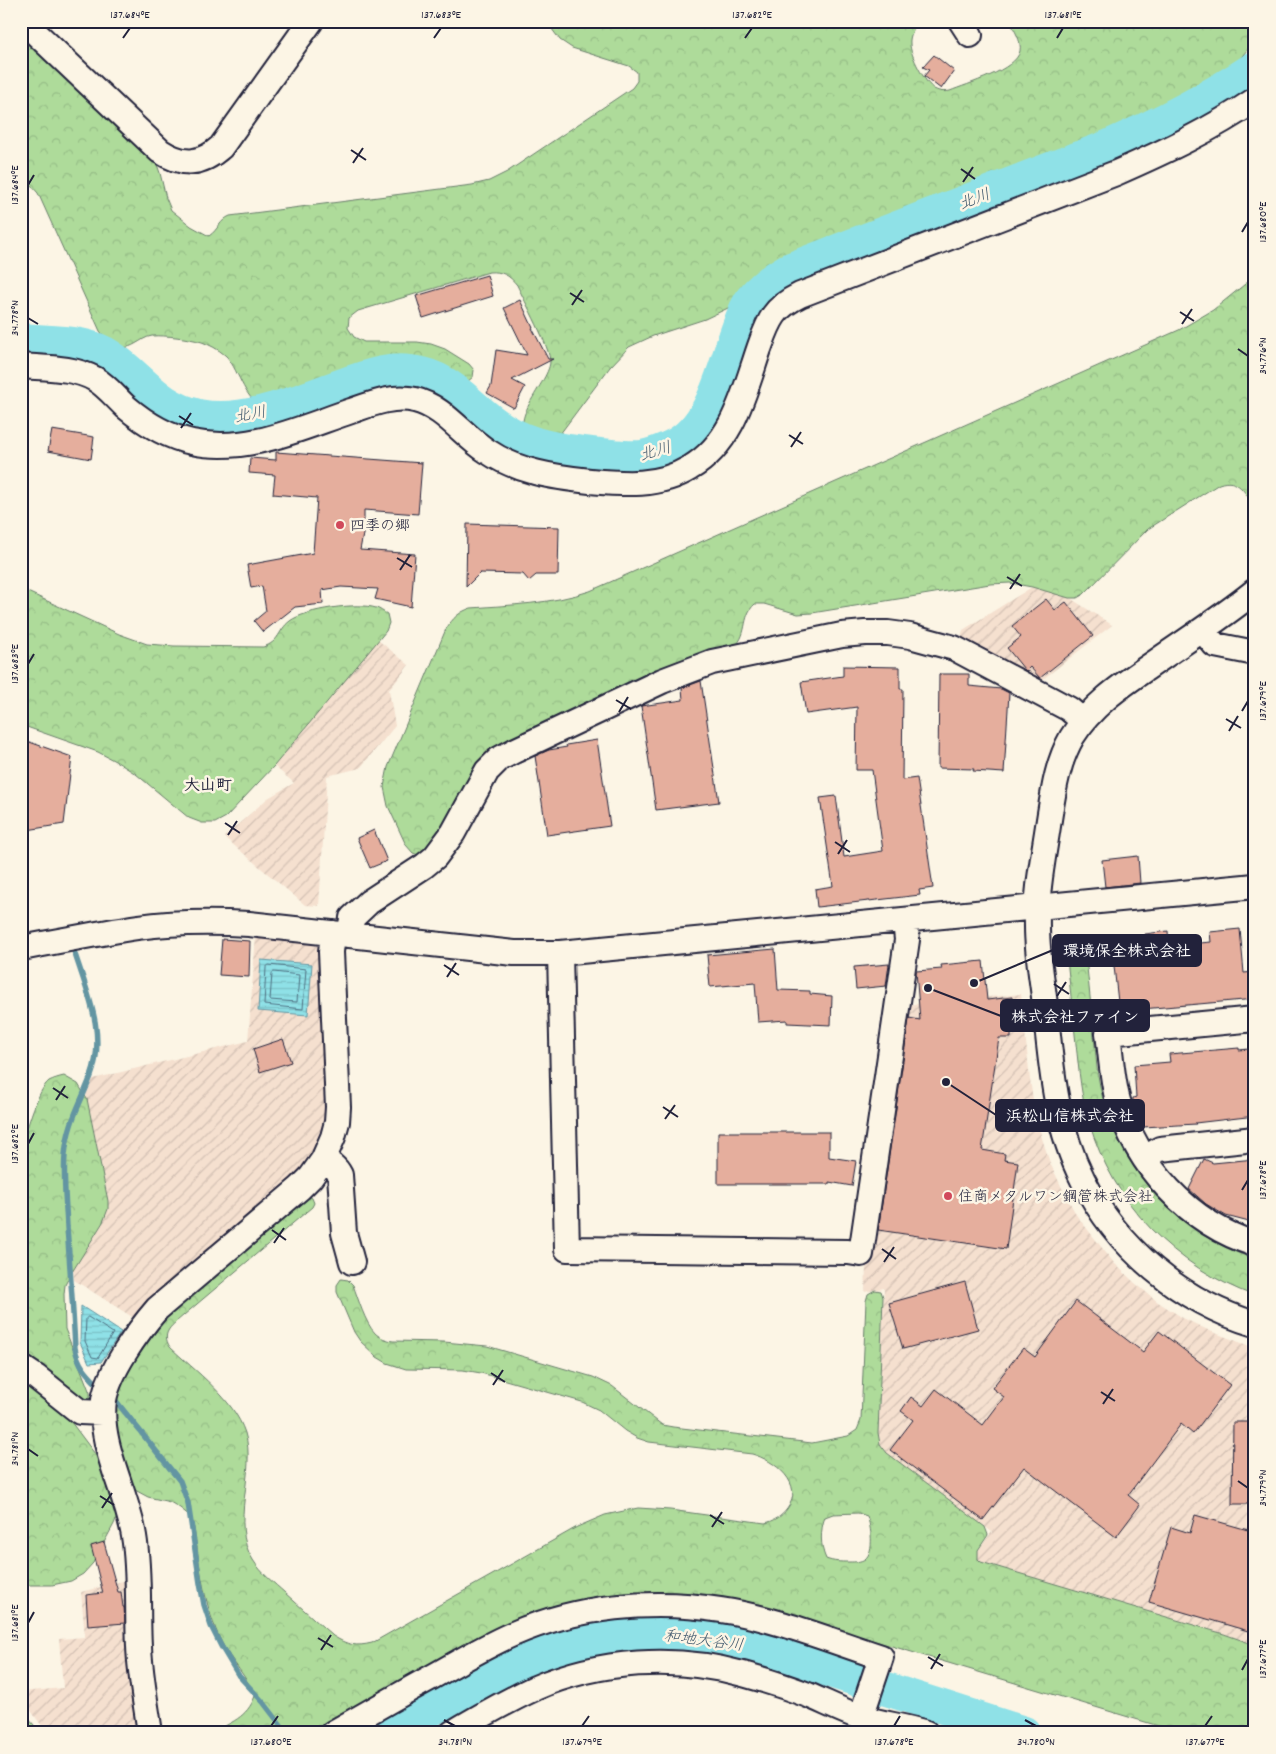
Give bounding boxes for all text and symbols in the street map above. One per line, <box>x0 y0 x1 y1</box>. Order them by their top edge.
text: 137.684°E <box>110 7 150 24</box>
text: 137.683°E <box>421 7 461 24</box>
text: 137.682°E <box>732 7 772 24</box>
text: 137.681°E <box>1044 7 1082 24</box>
text: 137.684°E <box>7 165 24 205</box>
water label: 北川 <box>956 184 994 217</box>
text: 137.680°E <box>1255 201 1272 243</box>
text: 34.778°N <box>7 300 24 336</box>
text: 34.776°N <box>1255 337 1272 375</box>
water label: 北川 <box>233 401 268 430</box>
water label: 北川 <box>637 437 674 468</box>
place label: 四季の郷 <box>350 516 410 538</box>
marker: 四季の郷 <box>334 519 346 531</box>
text: 137.683°E <box>7 644 24 684</box>
text: 137.679°E <box>1255 681 1272 721</box>
district label: 大山町 <box>184 775 232 798</box>
callout: 環境保全株式会社 <box>1053 935 1201 966</box>
text: 環境保全株式会社 <box>1063 941 1191 964</box>
callout: 株式会社ファイン <box>1001 1000 1149 1031</box>
text: 株式会社ファイン <box>1011 1007 1139 1030</box>
callout: 浜松山信株式会社 <box>996 1100 1144 1131</box>
text: 浜松山信株式会社 <box>1006 1106 1134 1129</box>
text: 137.682°E <box>7 1124 24 1164</box>
text: 137.678°E <box>1255 1160 1272 1200</box>
place label: 住商メタルワン鋼管株式会社 <box>958 1187 1153 1209</box>
marker: 住商メタルワン鋼管株式会社 <box>942 1190 954 1202</box>
text: 34.781°N <box>7 1432 24 1466</box>
text: 34.779°N <box>1255 1470 1272 1506</box>
text: 137.681°E <box>7 1604 24 1642</box>
water label: 和地大谷川 <box>663 1625 745 1658</box>
text: 137.677°E <box>1255 1639 1272 1678</box>
text: 137.680°E <box>250 1734 292 1751</box>
text: 34.781°N <box>438 1734 472 1751</box>
text: 137.679°E <box>562 1734 602 1751</box>
text: 137.678°E <box>874 1734 914 1751</box>
text: 34.780°N <box>1017 1734 1055 1751</box>
text: 137.677°E <box>1186 1734 1225 1751</box>

